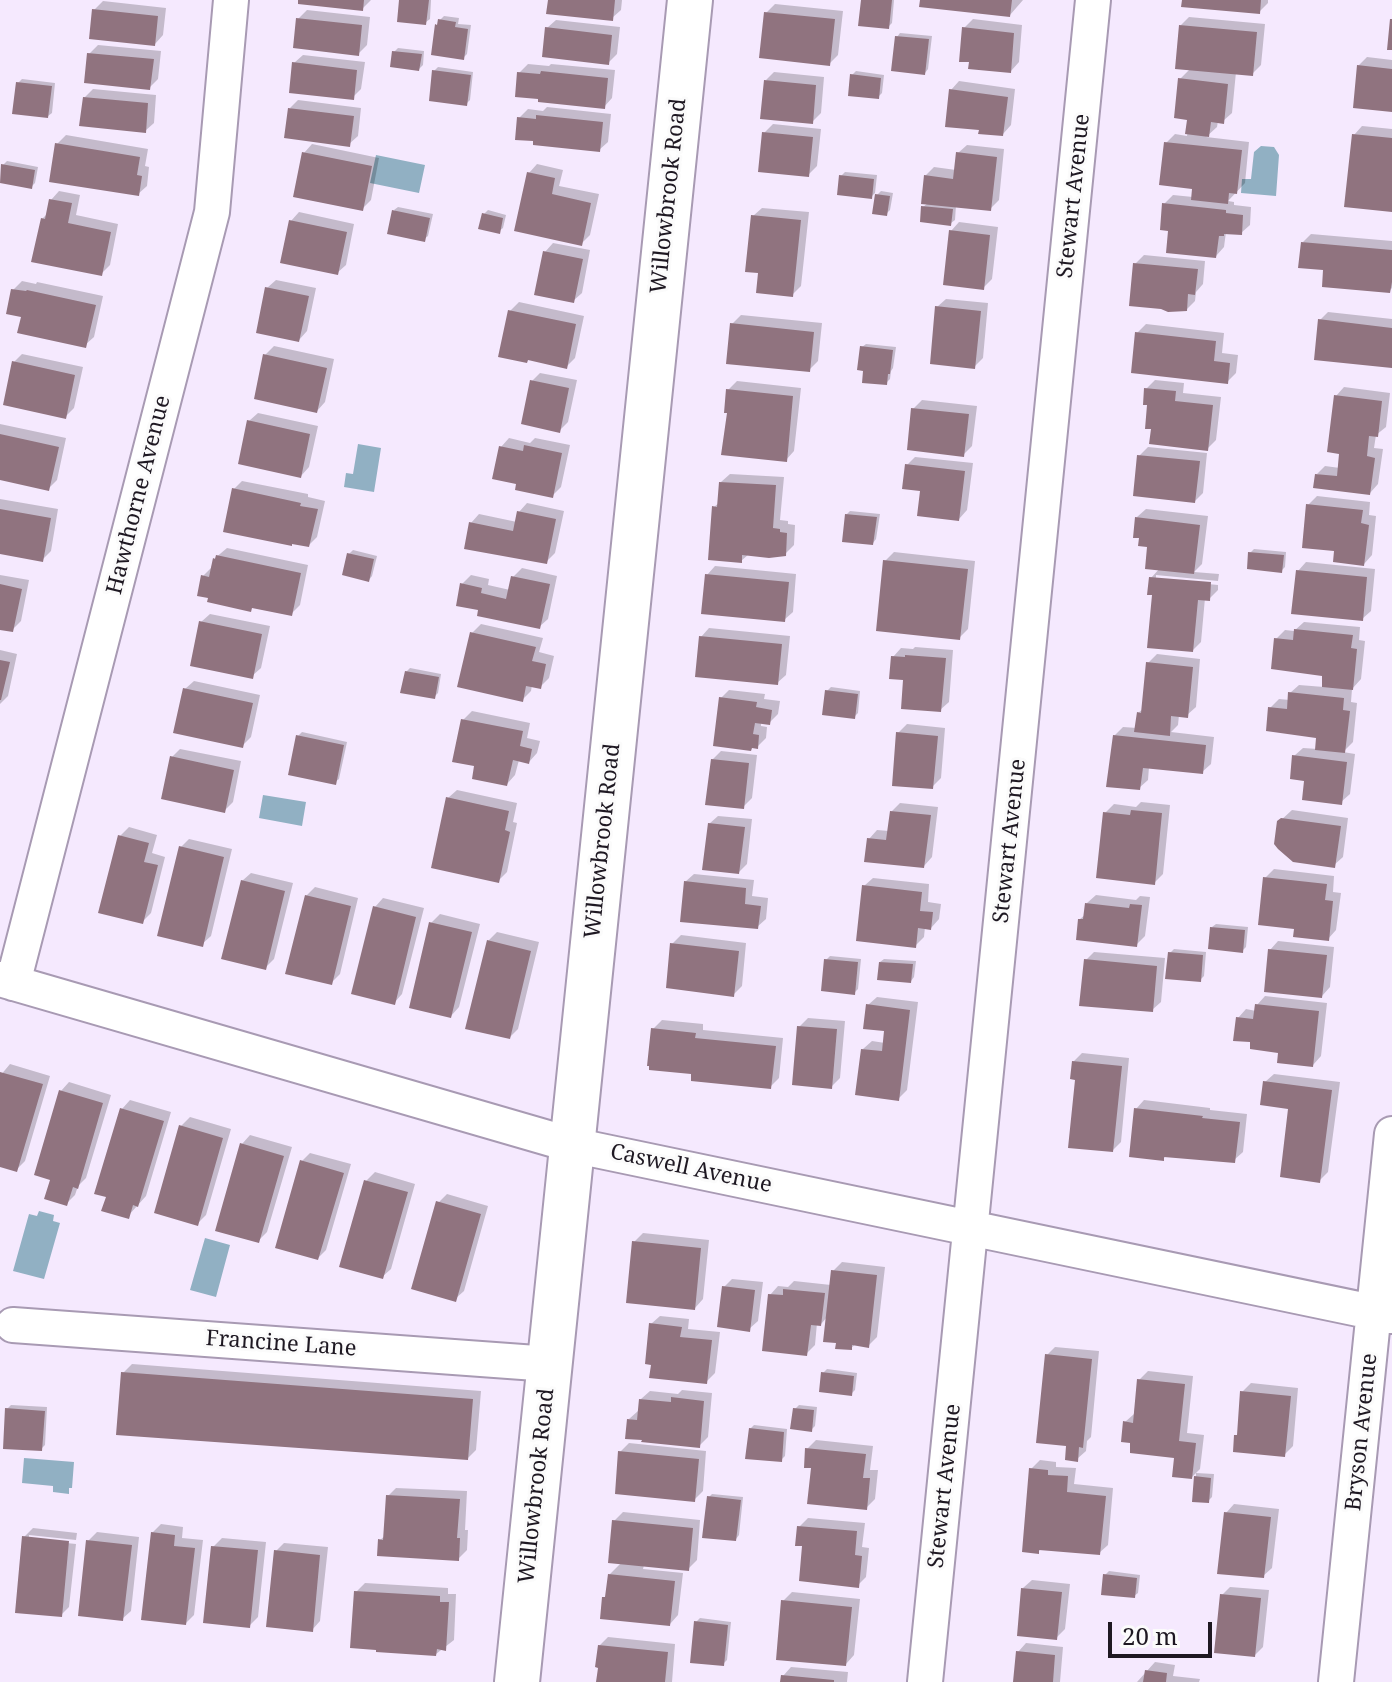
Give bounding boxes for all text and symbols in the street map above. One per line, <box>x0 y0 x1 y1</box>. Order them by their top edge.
street label: Willowbrook Road <box>646 97 692 295</box>
street label: Stewart Avenue <box>1052 112 1096 280</box>
street label: Hawthorne Avenue <box>102 393 176 597</box>
street label: Willowbrook Road <box>580 742 626 940</box>
street label: Stewart Avenue <box>988 757 1032 925</box>
street label: Caswell Avenue <box>608 1139 774 1199</box>
street label: Francine Lane <box>205 1326 357 1362</box>
street label: Bryson Avenue <box>1341 1352 1383 1512</box>
street label: Willowbrook Road <box>514 1387 560 1585</box>
street label: Stewart Avenue <box>923 1402 967 1570</box>
scale bar <box>1112 1606 1216 1656</box>
text: 20 m <box>1122 1619 1178 1652</box>

